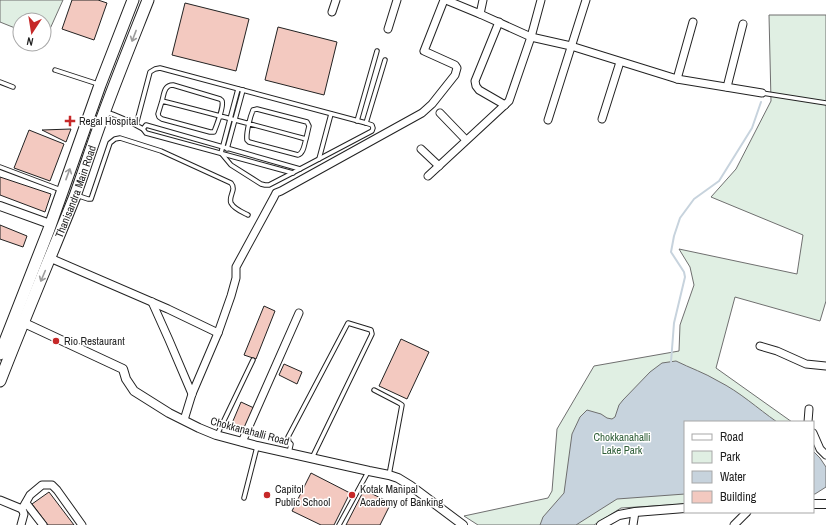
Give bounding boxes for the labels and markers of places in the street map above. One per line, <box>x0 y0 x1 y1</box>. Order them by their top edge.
place label: Regal Hospital <box>79 114 138 128</box>
marker: Regal Hospital <box>64 115 76 127</box>
place label: Rio Restaurant <box>64 334 125 348</box>
marker: Rio Restaurant <box>51 336 61 346</box>
place label: Capitol Public School <box>275 482 330 509</box>
place label: Kotak Manipal Academy of Banking <box>359 482 443 509</box>
marker: Capitol Public School <box>262 490 272 500</box>
marker: Kotak Manipal Academy of Banking <box>347 490 357 500</box>

